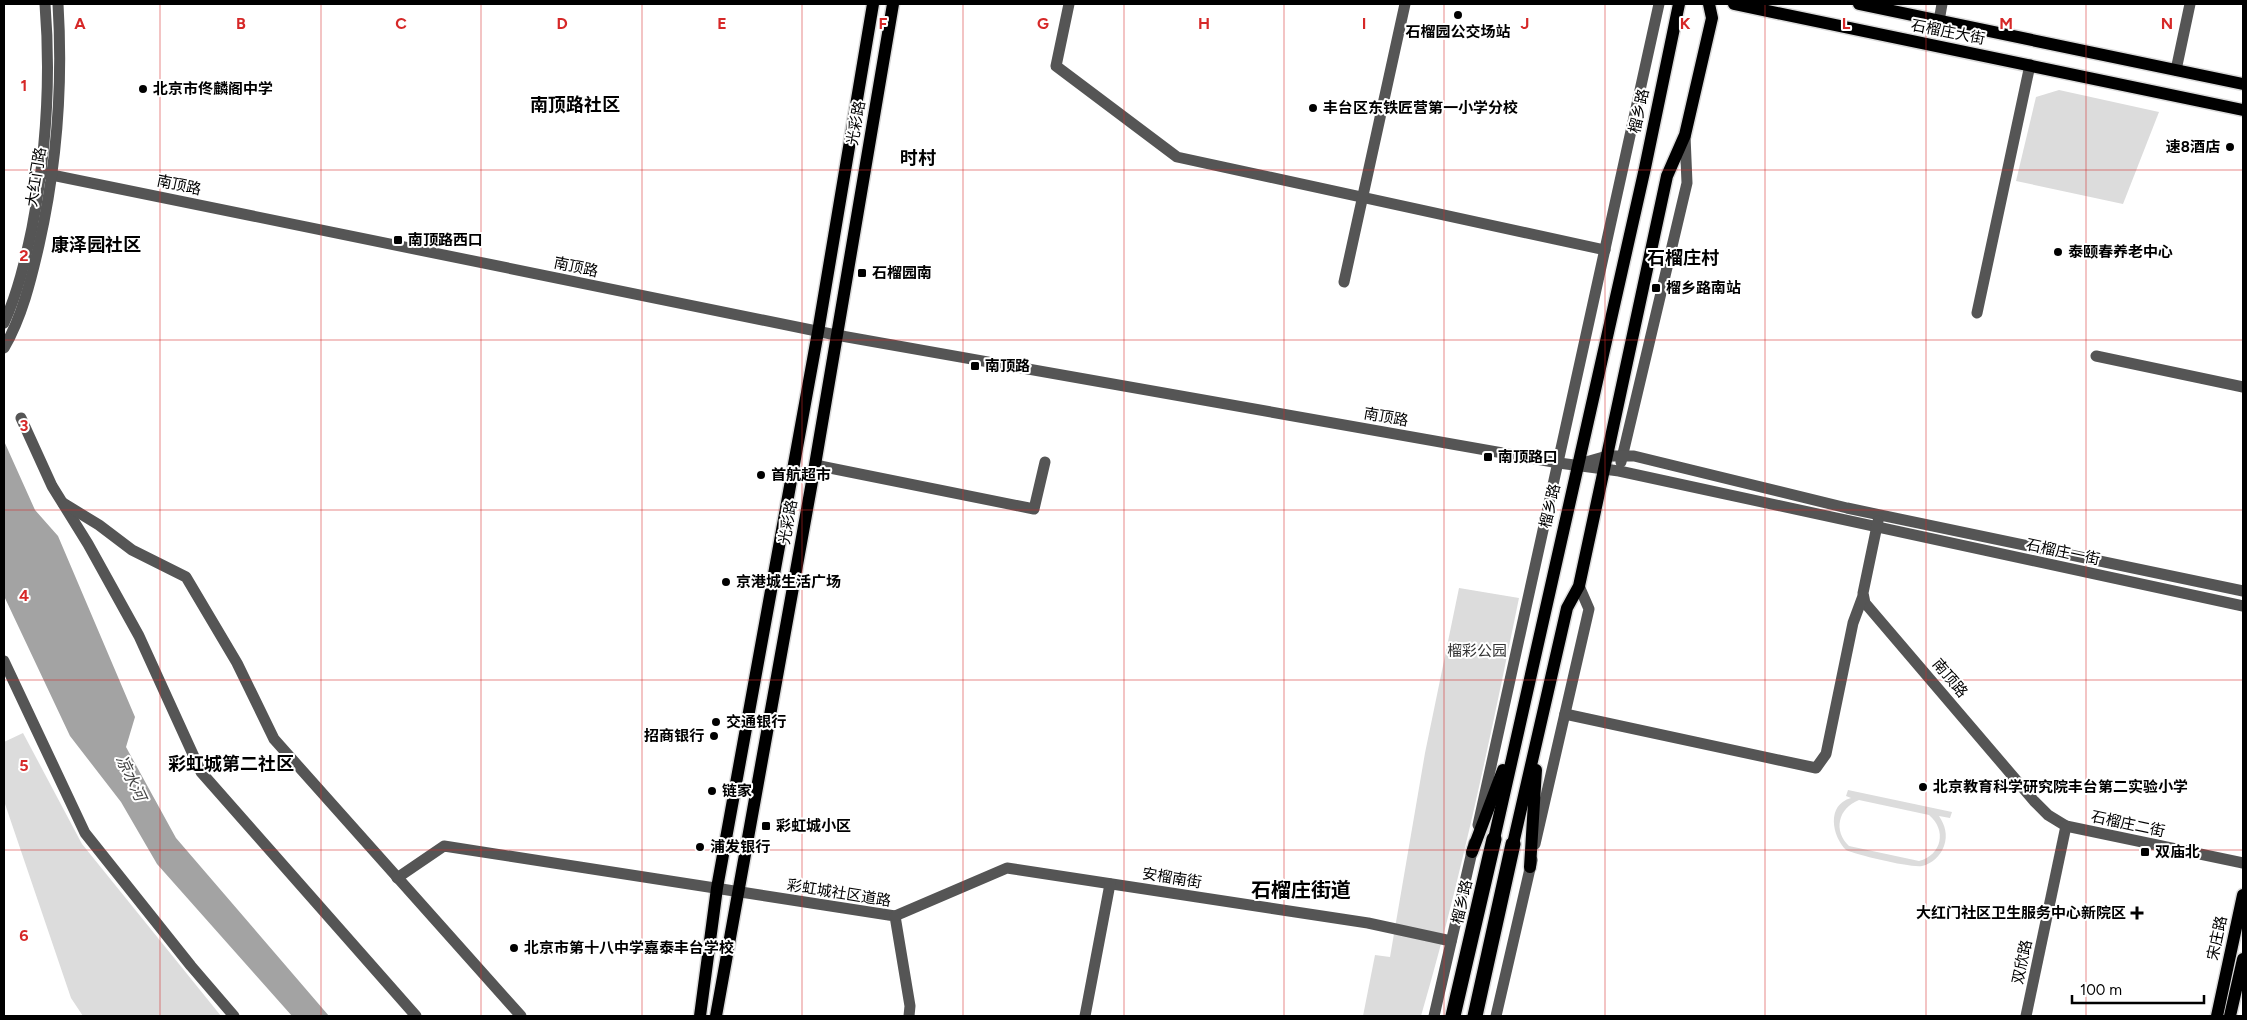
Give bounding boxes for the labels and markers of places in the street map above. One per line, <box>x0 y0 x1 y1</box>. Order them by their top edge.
marker: 石榴园公交场站 <box>1452 9 1464 21</box>
place label: 石榴园公交场站 <box>1405 23 1511 41</box>
place label: 北京市佟麟阁中学 <box>153 80 273 98</box>
marker: 北京市佟麟阁中学 <box>137 83 149 95</box>
place label: 丰台区东铁匠营第一小学分校 <box>1323 99 1518 117</box>
marker: 丰台区东铁匠营第一小学分校 <box>1307 102 1319 114</box>
place label: 速8酒店 <box>2166 138 2220 156</box>
marker: 速8酒店 <box>2224 141 2236 153</box>
place label: 南顶路西口 <box>408 231 483 249</box>
marker: 南顶路西口 <box>392 234 404 246</box>
place label: 泰颐春养老中心 <box>2068 243 2173 261</box>
marker: 泰颐春养老中心 <box>2052 246 2064 258</box>
place label: 石榴园南 <box>872 264 932 282</box>
marker: 石榴园南 <box>856 267 868 279</box>
place label: 榴乡路南站 <box>1666 279 1741 297</box>
marker: 榴乡路南站 <box>1650 282 1662 294</box>
place label: 南顶路 <box>985 357 1030 375</box>
marker: 南顶路 <box>969 360 981 372</box>
place label: 南顶路口 <box>1498 448 1558 466</box>
marker: 南顶路口 <box>1482 451 1494 463</box>
place label: 首航超市 <box>771 466 831 484</box>
marker: 首航超市 <box>755 469 767 481</box>
place label: 京港城生活广场 <box>736 573 841 591</box>
marker: 京港城生活广场 <box>720 576 732 588</box>
place label: 交通银行 <box>726 713 786 731</box>
marker: 交通银行 <box>710 716 722 728</box>
place label: 招商银行 <box>644 727 704 745</box>
marker: 招商银行 <box>708 730 720 742</box>
place label: 北京教育科学研究院丰台第二实验小学 <box>1933 778 2188 796</box>
marker: 北京教育科学研究院丰台第二实验小学 <box>1917 781 1929 793</box>
place label: 链家 <box>722 782 752 800</box>
marker: 链家 <box>706 785 718 797</box>
place label: 彩虹城小区 <box>776 817 851 835</box>
marker: 彩虹城小区 <box>760 820 772 832</box>
place label: 浦发银行 <box>710 838 770 856</box>
marker: 浦发银行 <box>694 841 706 853</box>
place label: 双庙北 <box>2155 843 2200 861</box>
marker: 双庙北 <box>2139 846 2151 858</box>
place label: 大红门社区卫生服务中心新院区 <box>1916 904 2126 922</box>
marker: 大红门社区卫生服务中心新院区 <box>2130 906 2144 920</box>
place label: 北京市第十八中学嘉泰丰台学校 <box>524 939 734 957</box>
marker: 北京市第十八中学嘉泰丰台学校 <box>508 942 520 954</box>

